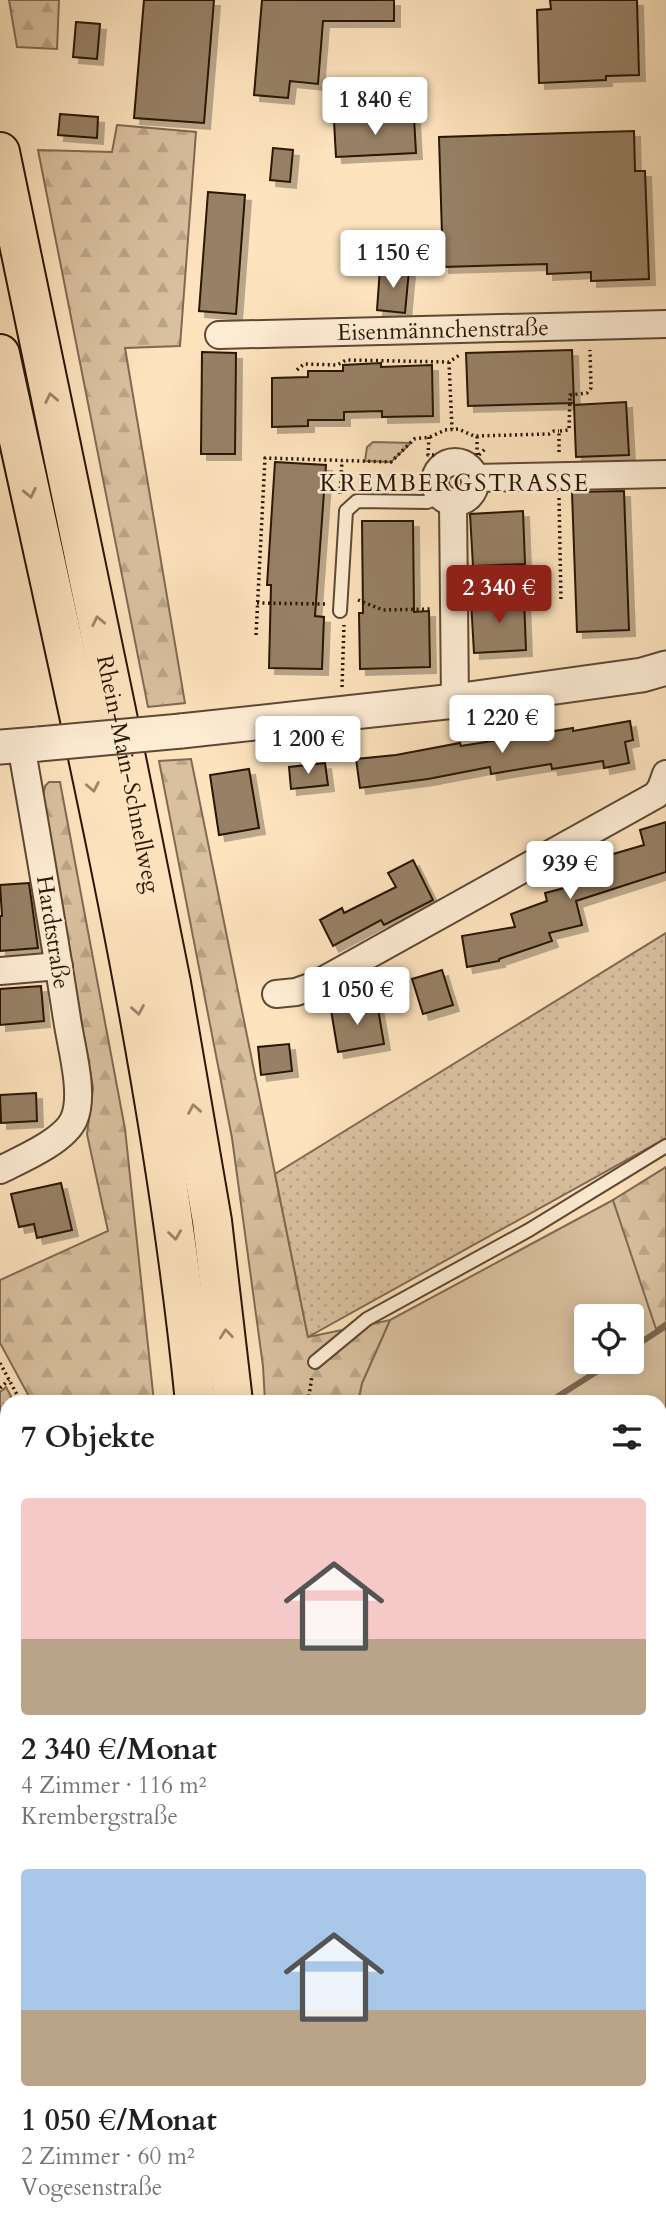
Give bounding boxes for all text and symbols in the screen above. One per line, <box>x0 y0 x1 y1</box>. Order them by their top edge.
pin: 1 840 € <box>310 78 440 137</box>
text: 1 840 € <box>338 84 412 115</box>
pin: 1 150 € <box>328 230 458 290</box>
text: 1 150 € <box>356 237 430 268</box>
street label: Eisenmännchenstraße <box>337 311 549 348</box>
one-way arrow <box>45 392 60 404</box>
district label: KREMBERGSTRASSE <box>320 467 590 500</box>
one-way arrow <box>22 487 36 499</box>
pin: 2 340 € <box>434 566 564 625</box>
text: 2 340 € <box>462 572 536 603</box>
one-way arrow <box>91 615 106 627</box>
street label: Rhein-Main-Schnellweg <box>89 652 168 896</box>
pin: 1 220 € <box>437 696 567 755</box>
text: 1 220 € <box>465 702 539 733</box>
pin: 1 200 € <box>243 716 373 776</box>
text: 1 200 € <box>271 723 345 754</box>
one-way arrow <box>85 781 100 793</box>
pin: 939 € <box>521 842 619 901</box>
text: 939 € <box>542 848 598 879</box>
street label: Hardtstraße <box>29 873 77 991</box>
pin: 1 050 € <box>292 968 422 1027</box>
text: 1 050 € <box>320 974 394 1005</box>
one-way arrow <box>130 1004 145 1016</box>
one-way arrow <box>187 1103 202 1115</box>
one-way arrow <box>168 1229 183 1240</box>
map controls <box>574 1304 644 1374</box>
button: locate <box>574 1304 644 1374</box>
one-way arrow <box>218 1328 233 1340</box>
text: 7 Objekte <box>21 1417 155 1458</box>
icon: filters <box>608 1418 646 1456</box>
icon: home <box>271 1543 397 1669</box>
text: 2 340 €/Monat <box>21 1729 217 1770</box>
text: 4 Zimmer · 116 m² <box>21 1770 206 1801</box>
text: Krembergstraße <box>21 1801 178 1832</box>
icon: home <box>271 1914 397 2040</box>
text: 1 050 €/Monat <box>21 2100 217 2141</box>
text: 2 Zimmer · 60 m² <box>21 2141 195 2172</box>
text: Vogesenstraße <box>21 2172 162 2203</box>

